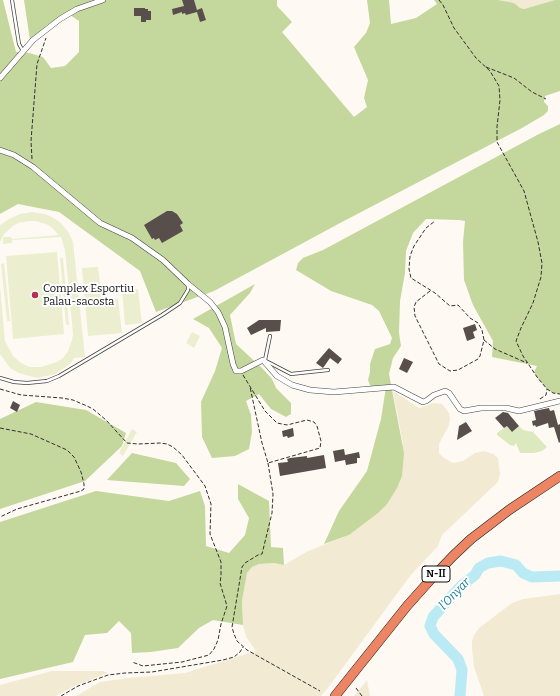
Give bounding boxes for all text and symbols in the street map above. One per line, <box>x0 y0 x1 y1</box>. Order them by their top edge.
place label: Complex Esportiu Palau-sacosta <box>43 282 134 308</box>
marker: Complex Esportiu Palau-sacosta <box>30 290 40 300</box>
road number: N-II <box>422 566 450 582</box>
water label: l'Onyar <box>436 575 474 613</box>

